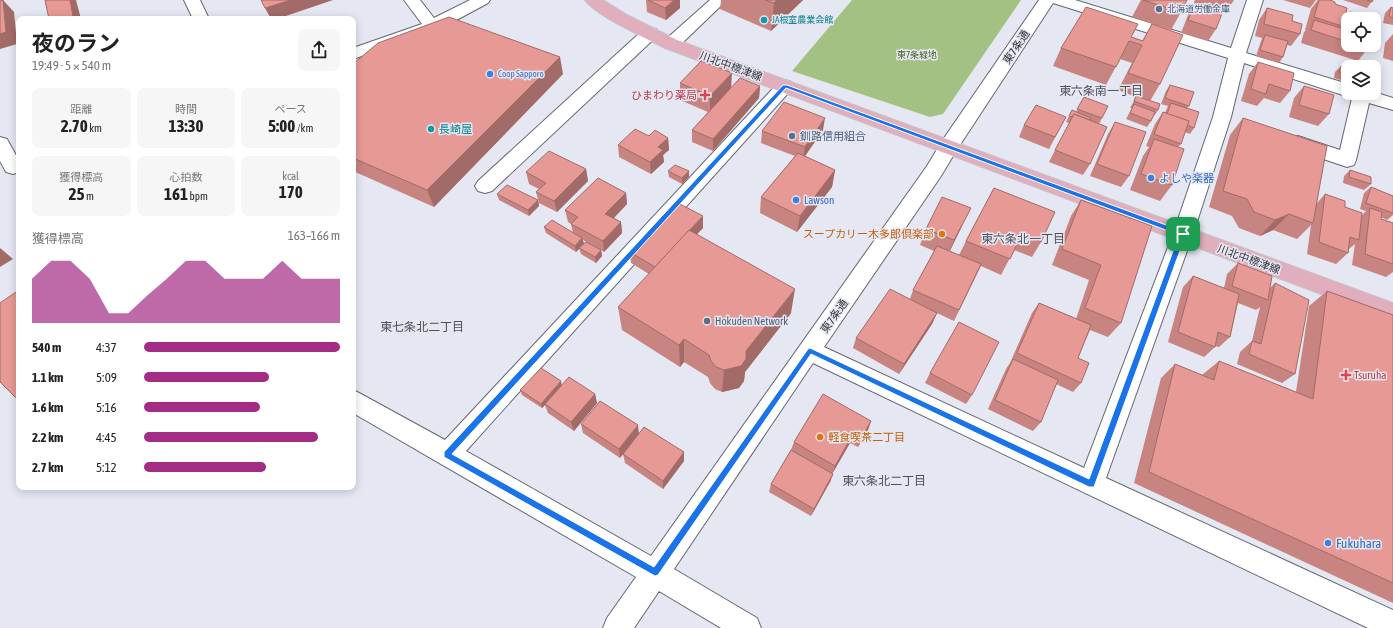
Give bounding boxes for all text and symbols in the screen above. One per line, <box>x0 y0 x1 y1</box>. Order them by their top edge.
marker: 北海道労働金庫 <box>1154 4 1164 14</box>
place label: 北海道労働金庫 <box>1167 4 1230 14</box>
map controls <box>1341 12 1381 100</box>
button: locate <box>1341 12 1381 52</box>
marker: JA根室農業会館 <box>759 15 769 25</box>
place label: JA根室農業会館 <box>772 15 833 25</box>
street label: 東7条通 <box>1000 28 1032 66</box>
button: share <box>298 29 340 71</box>
text: 夜のラン <box>32 30 120 56</box>
street label: 川北中標津線 <box>698 49 764 83</box>
park label: 東7条緑地 <box>897 50 937 60</box>
text: 19:49 · 5 × 540 m <box>32 58 111 73</box>
button: layers <box>1341 60 1381 100</box>
marker: Coop Sapporo <box>485 69 495 79</box>
place label: Coop Sapporo <box>498 69 544 79</box>
district label: 東六条南一丁目 <box>1059 84 1143 98</box>
place label: ひまわり薬局 <box>631 89 697 101</box>
marker: ひまわり薬局 <box>700 90 710 100</box>
text: 距離 <box>70 103 92 115</box>
text: 時間 <box>175 103 197 115</box>
text: ペース <box>274 103 307 115</box>
text: 2.70 <box>61 116 88 136</box>
text: 13:30 <box>168 116 203 136</box>
text: 5:00 <box>268 116 295 136</box>
text: km <box>88 122 102 134</box>
text: /km <box>295 122 313 134</box>
place label: 長崎屋 <box>439 123 472 135</box>
marker: 長崎屋 <box>426 124 436 134</box>
place label: 釧路信用組合 <box>800 130 866 142</box>
marker: 釧路信用組合 <box>787 131 797 141</box>
text: kcal <box>282 170 299 182</box>
text: 獲得標高 <box>59 171 103 183</box>
text: 心拍数 <box>169 171 202 183</box>
place label: よしや楽器 <box>1159 172 1214 184</box>
marker: よしや楽器 <box>1146 173 1156 183</box>
text: 170 <box>279 182 303 202</box>
text: 25 <box>69 184 85 204</box>
text: 161 <box>164 184 188 204</box>
text: m <box>85 190 94 202</box>
text: bpm <box>188 190 208 202</box>
place label: Lawson <box>804 194 834 206</box>
marker: Lawson <box>791 195 801 205</box>
pin <box>1166 217 1200 251</box>
icon: arrive <box>1172 223 1194 245</box>
text: 163–166 m <box>288 228 340 243</box>
place label: スープカリー木多郎倶楽部 <box>803 228 934 240</box>
marker: スープカリー木多郎倶楽部 <box>937 229 947 239</box>
text: 獲得標高 <box>32 231 84 246</box>
district label: 東六条北一丁目 <box>981 232 1065 246</box>
street label: 川北中標津線 <box>1216 242 1282 276</box>
street label: 東7条通 <box>818 297 850 335</box>
place label: Hokuden Network <box>715 315 788 327</box>
marker: Hokuden Network <box>702 316 712 326</box>
district label: 東七条北二丁目 <box>380 320 464 334</box>
text: 540 m <box>32 340 61 355</box>
text: 4:37 <box>96 340 117 355</box>
place label: Tsuruha <box>1354 369 1386 381</box>
text: 1.1 km <box>32 370 63 385</box>
text: 5:09 <box>96 370 117 385</box>
marker: Tsuruha <box>1341 370 1351 380</box>
text: 1.6 km <box>32 400 63 415</box>
text: 5:16 <box>96 400 117 415</box>
text: 2.2 km <box>32 430 63 445</box>
text: 4:45 <box>96 430 117 445</box>
place label: 軽食喫茶二丁目 <box>828 431 905 443</box>
marker: 軽食喫茶二丁目 <box>815 432 825 442</box>
text: 2.7 km <box>32 460 63 475</box>
text: 5:12 <box>96 460 117 475</box>
district label: 東六条北二丁目 <box>842 474 926 488</box>
place label: Fukuhara <box>1336 536 1381 551</box>
marker: Fukuhara <box>1323 538 1333 548</box>

